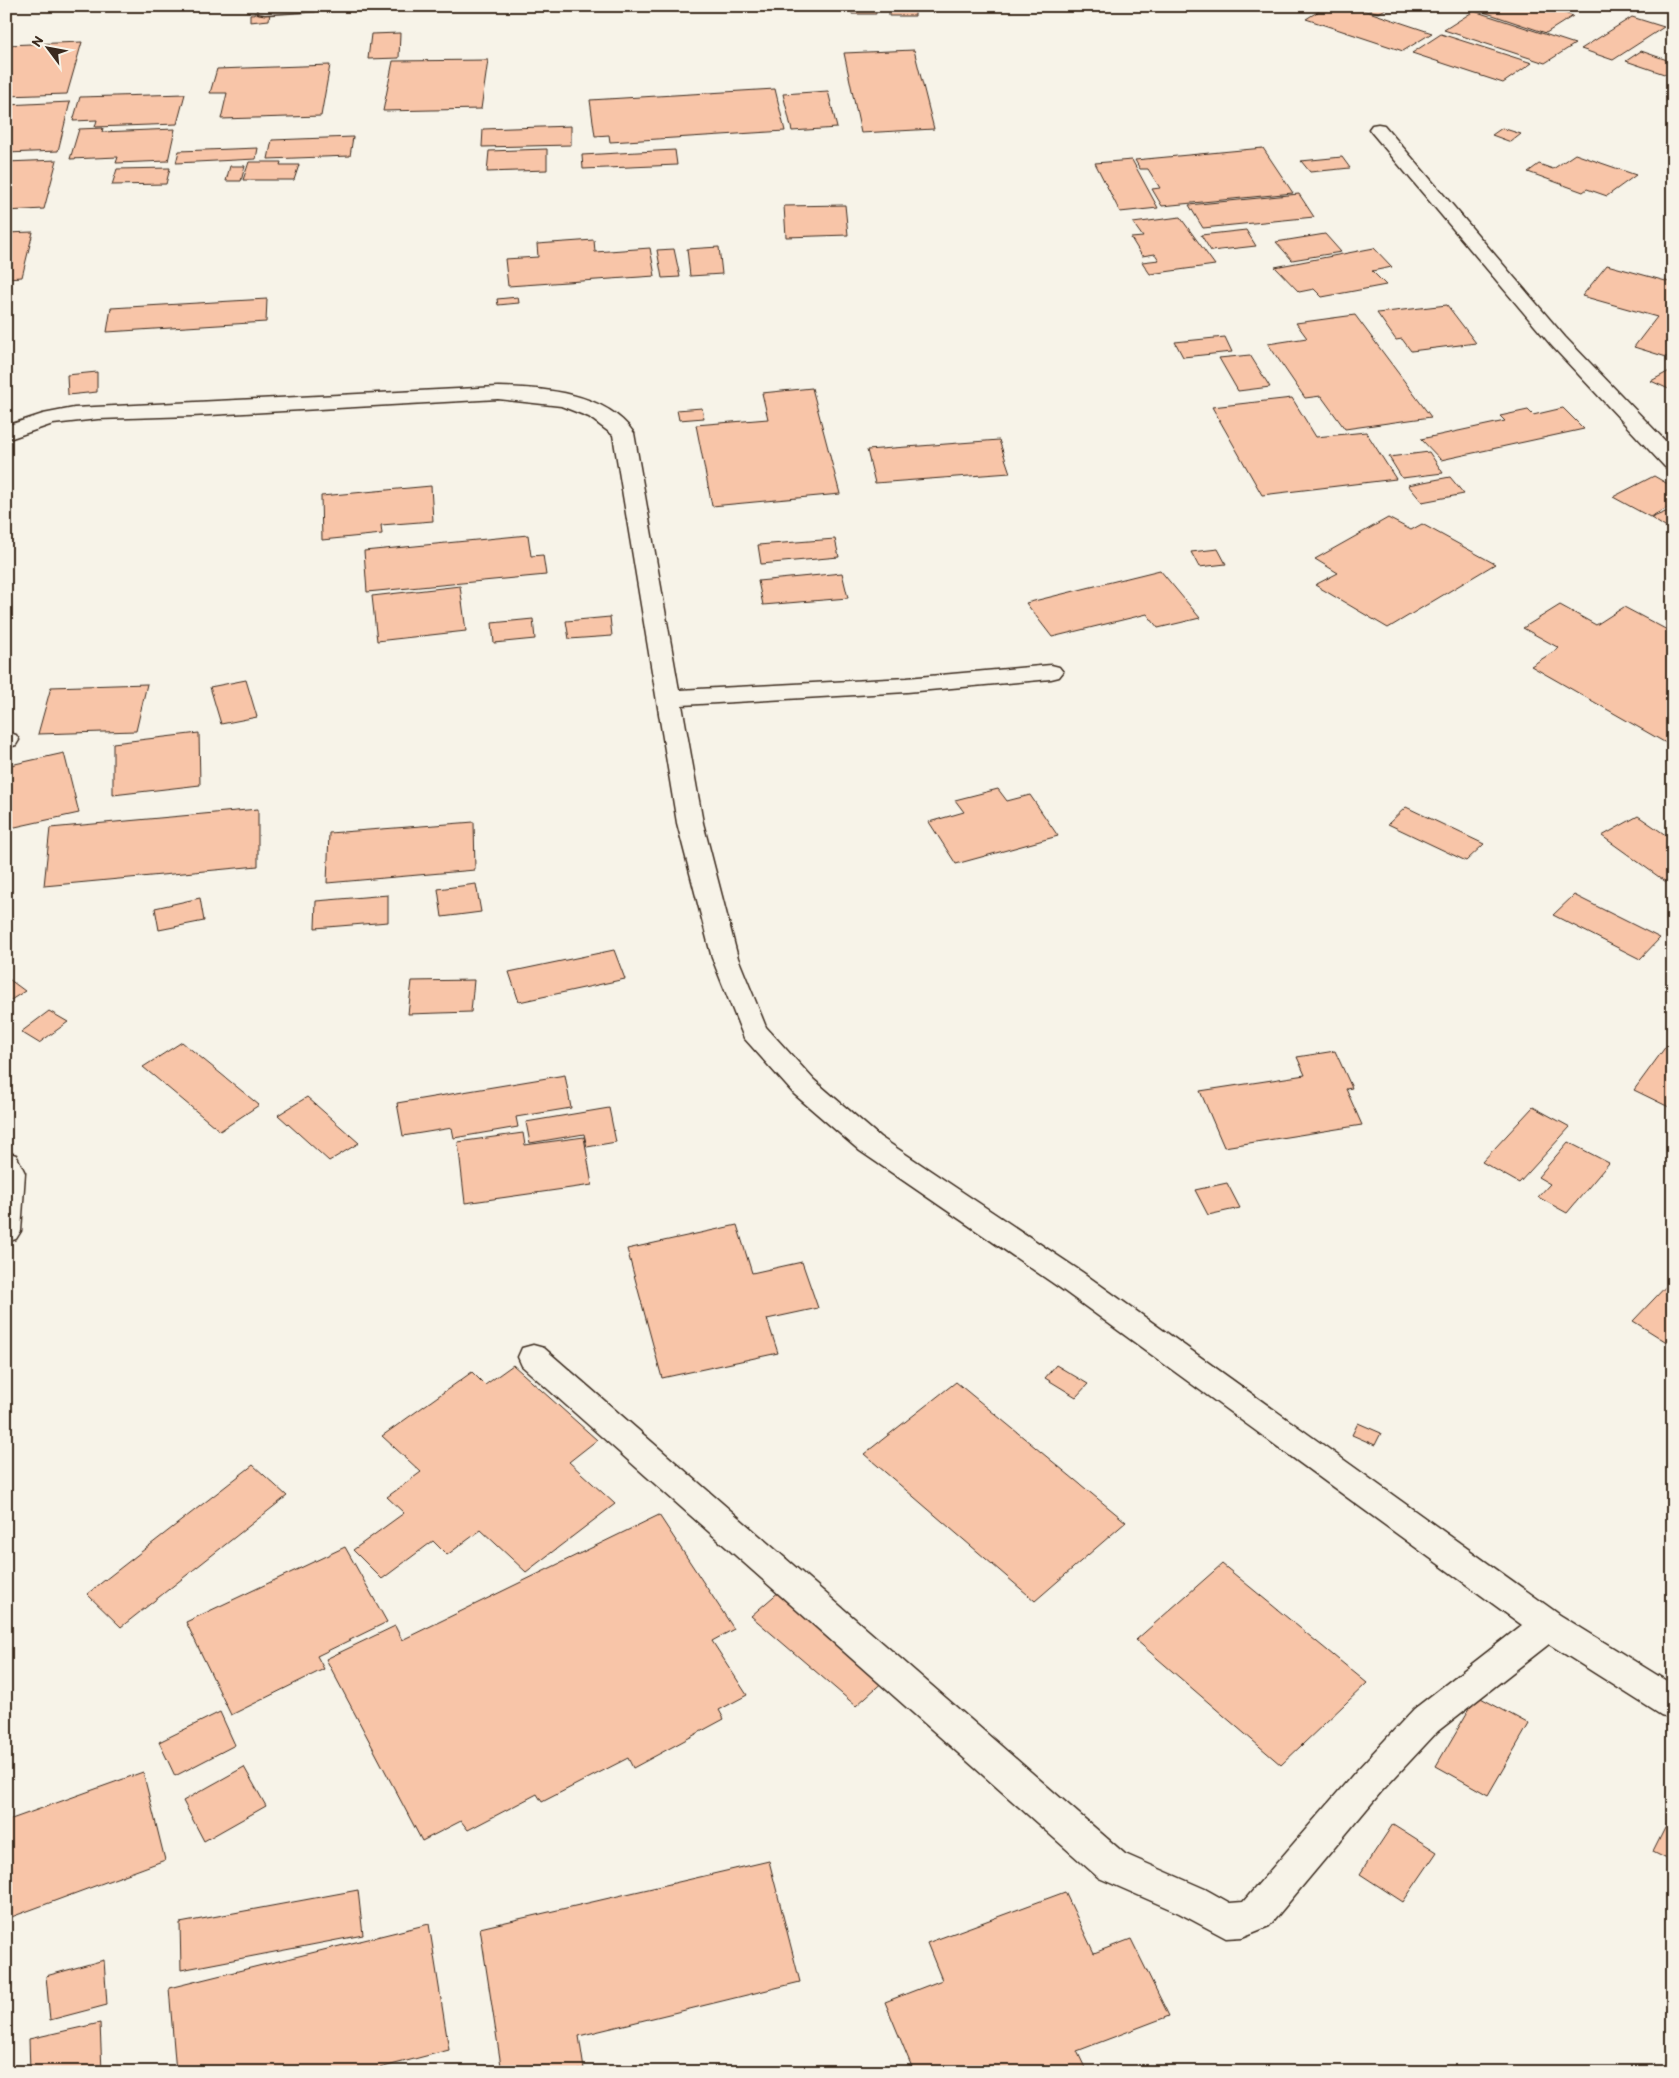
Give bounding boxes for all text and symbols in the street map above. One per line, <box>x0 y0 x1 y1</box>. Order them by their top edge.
north arrow <box>22 22 72 72</box>
text: N <box>28 33 47 50</box>

